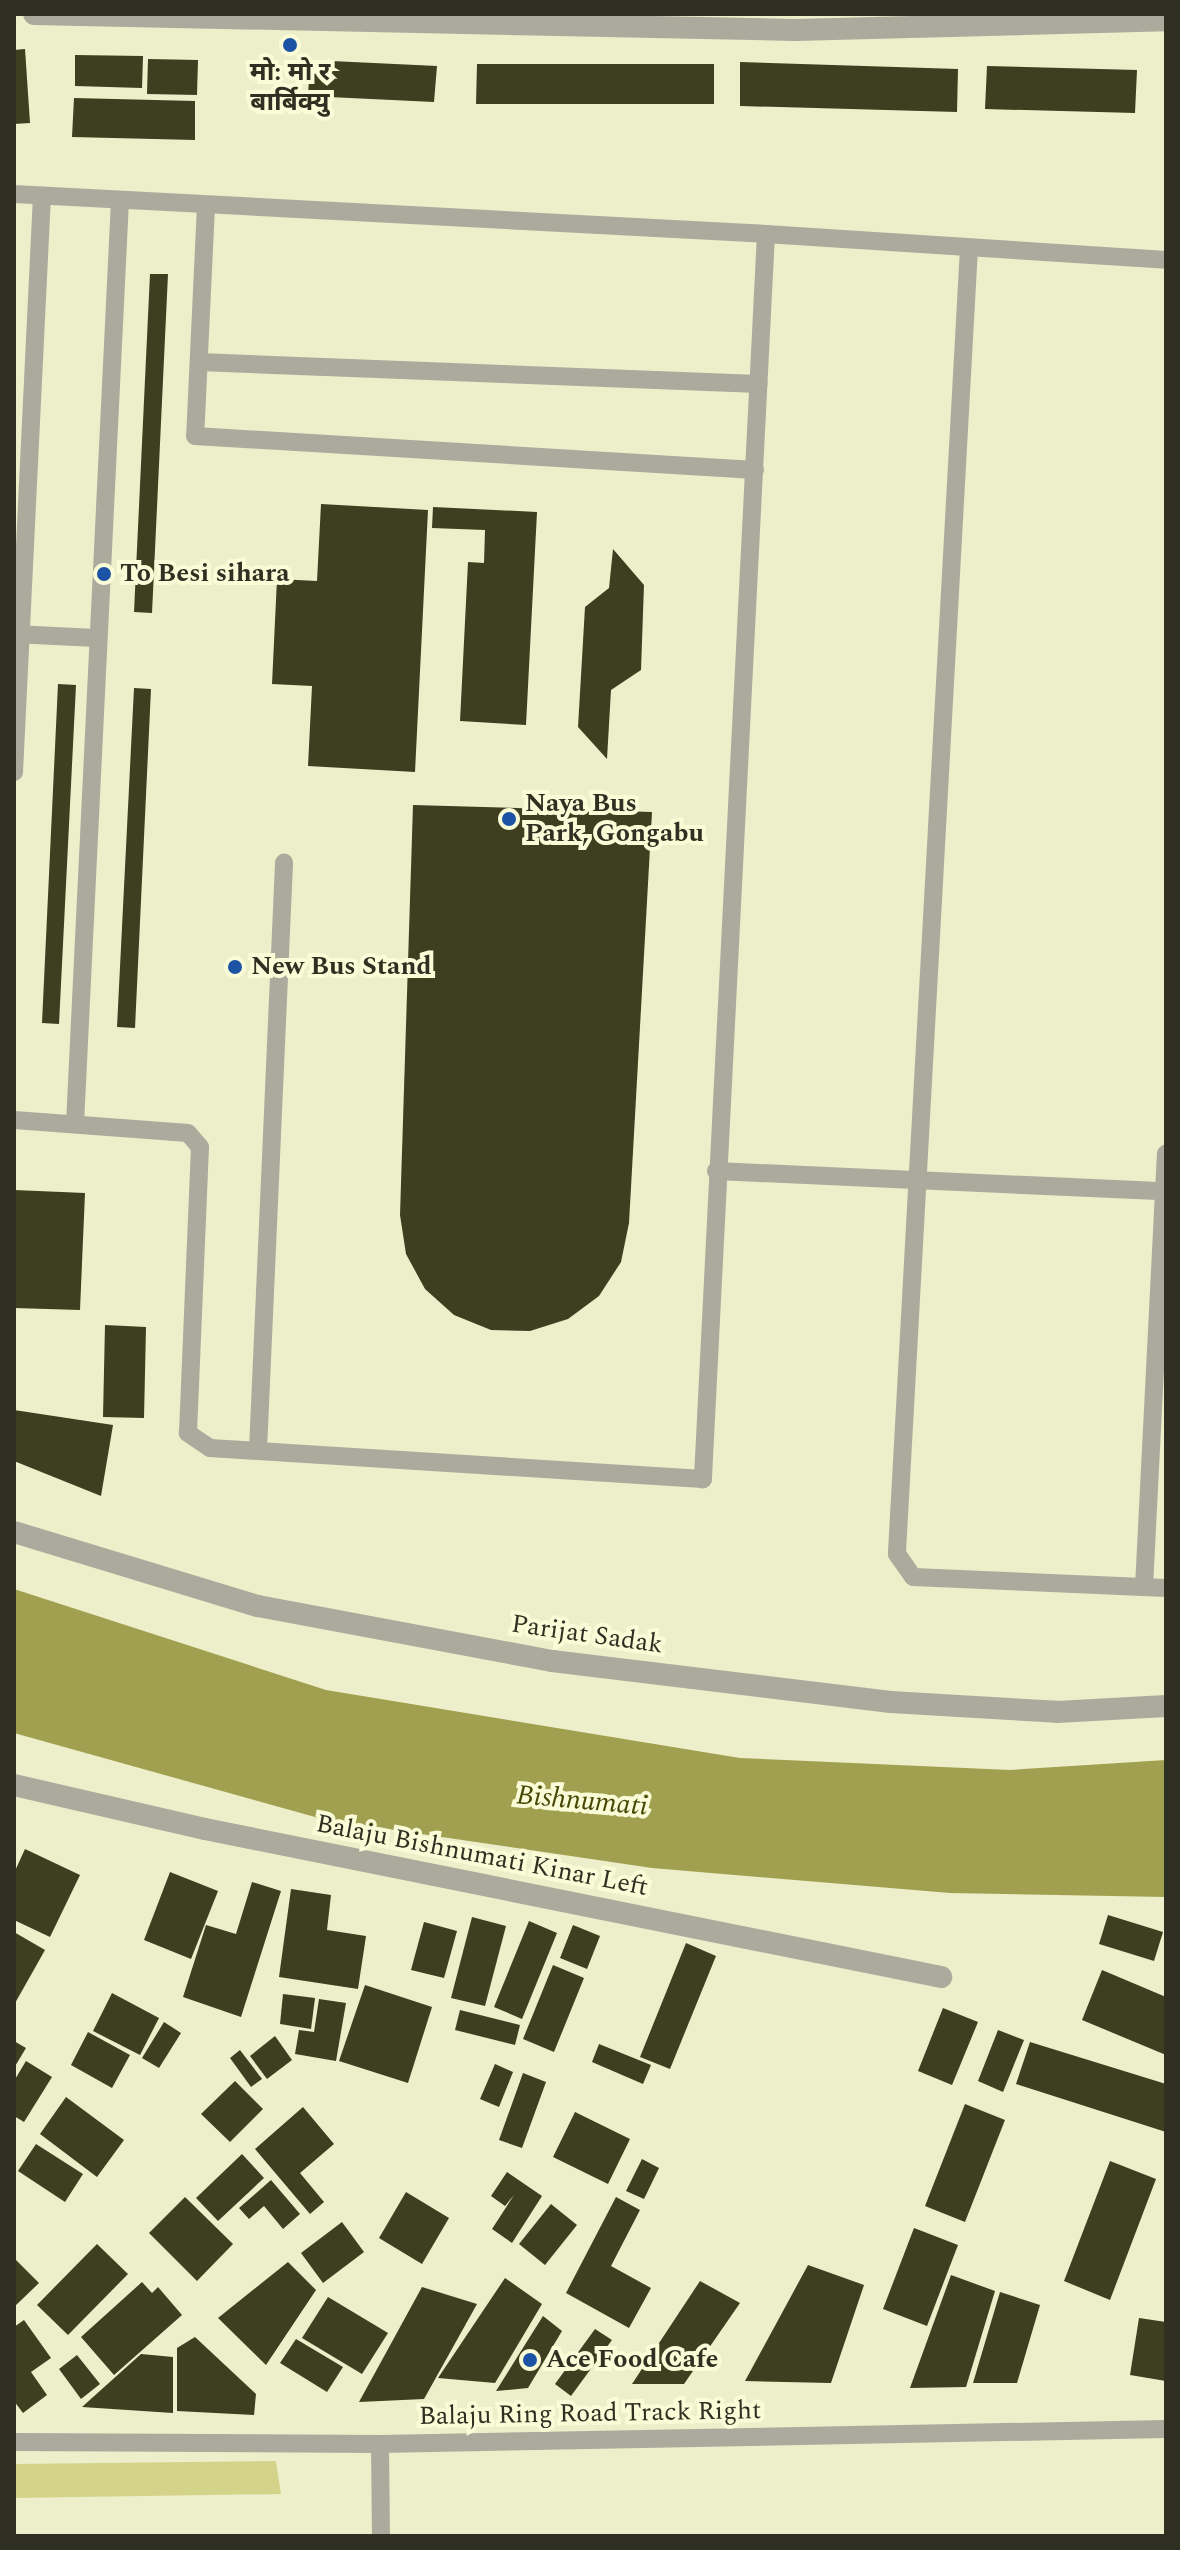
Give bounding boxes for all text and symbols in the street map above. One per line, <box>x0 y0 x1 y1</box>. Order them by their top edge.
marker: मो: मो र बार्बिक्यु <box>281 36 299 54</box>
place label: मो: मो र बार्बिक्यु <box>250 57 330 118</box>
place label: To Besi sihara <box>120 558 290 590</box>
marker: To Besi sihara <box>95 565 113 583</box>
place label: Naya Bus Park, Gongabu <box>525 788 704 850</box>
marker: Naya Bus Park, Gongabu <box>500 810 518 828</box>
place label: New Bus Stand <box>251 951 432 983</box>
marker: New Bus Stand <box>226 958 244 976</box>
street label: Parijat Sadak <box>509 1609 665 1661</box>
water label: Bishnumati <box>515 1779 649 1823</box>
street label: Balaju Bishnumati Kinar Left <box>313 1808 651 1904</box>
place label: Ace Food Cafe <box>546 2344 718 2376</box>
marker: Ace Food Cafe <box>521 2351 539 2369</box>
street label: Balaju Ring Road Track Right <box>418 2395 762 2433</box>

